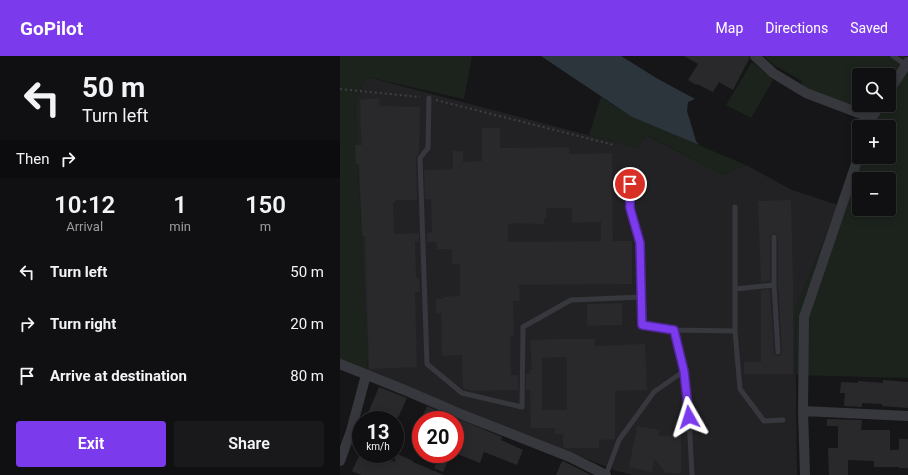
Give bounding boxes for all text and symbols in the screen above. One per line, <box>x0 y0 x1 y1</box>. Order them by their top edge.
text: GoPilot <box>20 17 83 40</box>
text: Map <box>716 20 743 36</box>
text: Directions <box>765 20 828 36</box>
text: Saved <box>850 20 888 36</box>
map controls <box>852 68 896 216</box>
button: search <box>852 68 896 112</box>
text: 50 m <box>82 71 145 104</box>
icon: left <box>16 72 68 124</box>
text: Turn left <box>82 105 148 126</box>
button: + <box>852 120 896 164</box>
icon: right <box>57 148 79 170</box>
text: Then <box>16 150 49 168</box>
pin <box>613 167 647 201</box>
button: − <box>852 172 896 216</box>
icon: arrive <box>619 173 641 195</box>
text: 10:12 <box>54 191 115 219</box>
text: 1 <box>173 191 187 219</box>
text: 150 <box>245 191 286 219</box>
text: Arrival <box>66 219 103 234</box>
text: min <box>169 219 191 234</box>
text: m <box>260 219 271 234</box>
icon: left <box>16 261 38 283</box>
text: Turn left <box>50 263 107 281</box>
text: 50 m <box>290 263 324 281</box>
icon: right <box>16 313 38 335</box>
text: Turn right <box>50 315 116 333</box>
text: 20 m <box>290 315 324 333</box>
icon: arrive <box>16 365 38 387</box>
text: Arrive at destination <box>50 367 187 385</box>
text: 80 m <box>290 367 324 385</box>
position arrow <box>668 396 710 438</box>
speed limit sign: 20 <box>412 411 464 463</box>
text: 13 <box>367 420 389 444</box>
button: Exit <box>16 421 166 467</box>
button: Share <box>174 421 324 467</box>
text: km/h <box>366 441 390 452</box>

